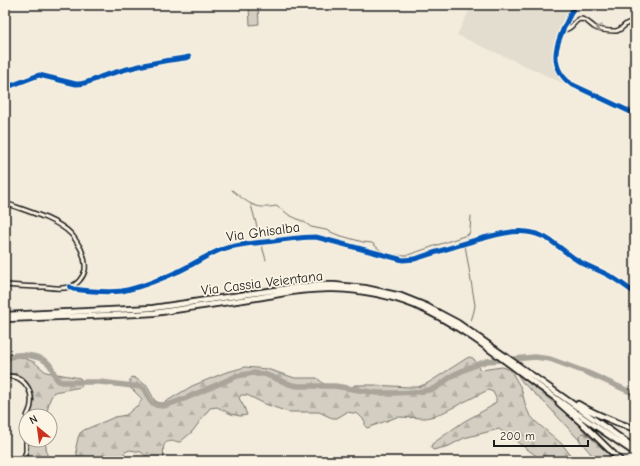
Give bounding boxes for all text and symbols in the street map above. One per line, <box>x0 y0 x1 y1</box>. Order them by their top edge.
one-way arrow <box>596 24 603 33</box>
street label: Via Ghisalba <box>225 218 301 246</box>
street label: Via Cassia Veientana <box>200 267 324 299</box>
north arrow <box>18 408 58 448</box>
text: N <box>27 412 40 427</box>
scale bar <box>494 422 588 448</box>
text: 200 m <box>500 429 535 443</box>

